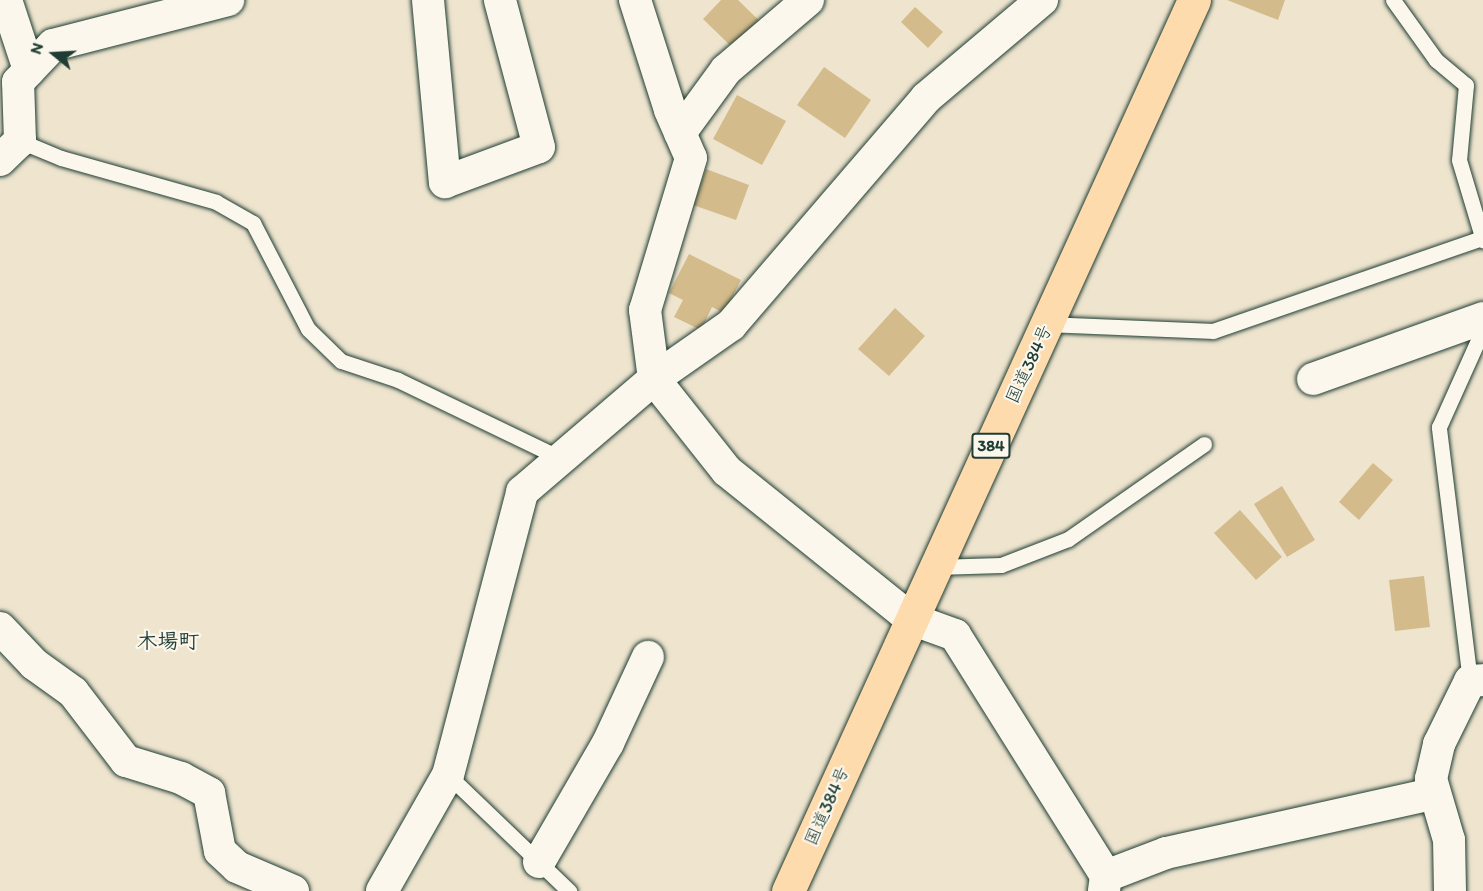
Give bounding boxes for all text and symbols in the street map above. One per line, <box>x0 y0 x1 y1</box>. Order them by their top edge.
north arrow <box>24 24 84 84</box>
text: N <box>26 40 47 56</box>
street label: 国道384号 <box>1001 321 1057 407</box>
road number: 384 <box>970 433 1012 459</box>
district label: 木場町 <box>137 628 199 654</box>
street label: 国道384号 <box>800 763 854 849</box>

